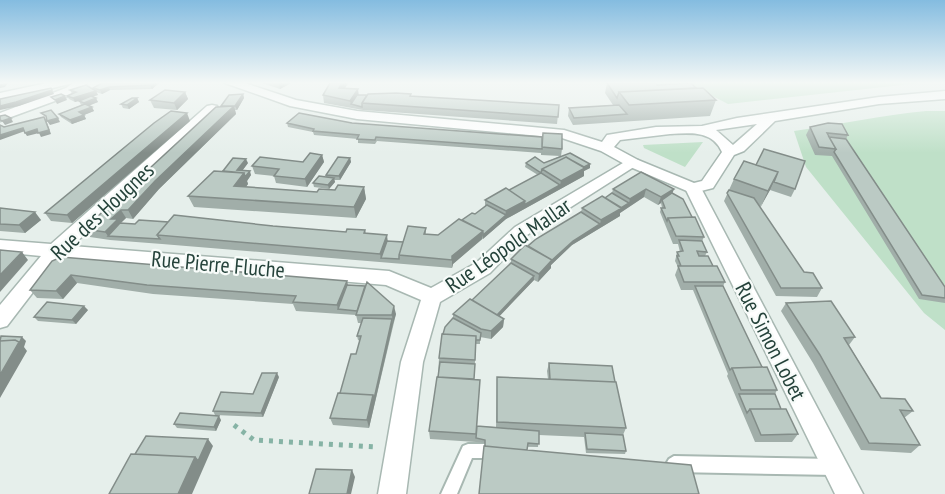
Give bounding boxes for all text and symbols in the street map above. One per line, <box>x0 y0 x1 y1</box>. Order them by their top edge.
street label: Rue des Hougnes <box>45 156 159 266</box>
street label: Rue Léopold Mallar <box>440 191 576 299</box>
street label: Rue Pierre Fluche <box>150 244 286 284</box>
street label: Rue Simon Lobet <box>729 277 813 405</box>

